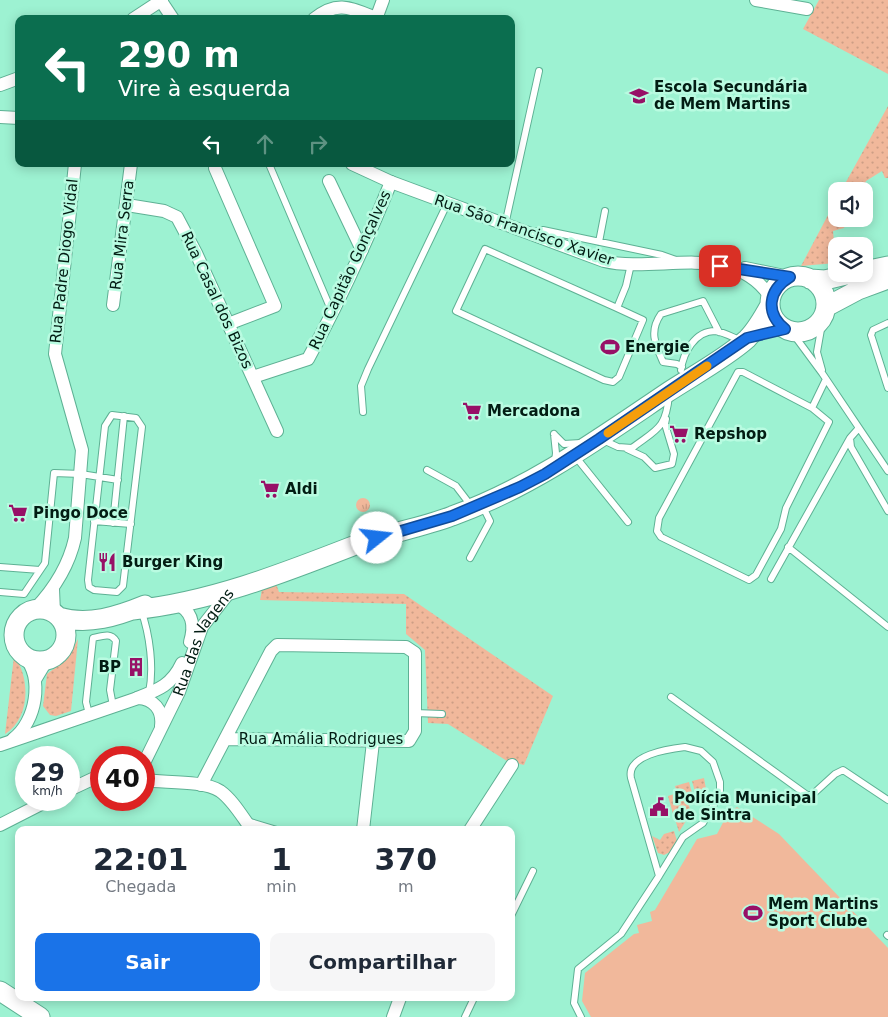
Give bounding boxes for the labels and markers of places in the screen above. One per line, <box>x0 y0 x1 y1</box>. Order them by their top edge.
place label: Escola Secundária de Mem Martins <box>654 78 808 113</box>
school or university icon: Escola Secundária de Mem Martins <box>628 85 650 107</box>
pin <box>699 245 741 287</box>
sports icon: Energie <box>599 336 621 358</box>
place label: Energie <box>625 338 690 356</box>
supermarket icon: Mercadona <box>461 400 483 422</box>
place label: Mercadona <box>487 402 580 420</box>
supermarket icon: Repshop <box>668 423 690 445</box>
place label: Repshop <box>694 425 767 443</box>
supermarket icon: Aldi <box>259 478 281 500</box>
place label: Aldi <box>285 480 318 498</box>
supermarket icon: Pingo Doce <box>7 502 29 524</box>
place label: Pingo Doce <box>33 504 128 522</box>
restaurant icon: Burger King <box>96 551 118 573</box>
place label: Burger King <box>122 553 223 571</box>
building icon: BP <box>125 656 147 678</box>
place label: BP <box>99 658 121 676</box>
place label: Polícia Municipal de Sintra <box>674 789 816 824</box>
public building icon: Polícia Municipal de Sintra <box>648 796 670 818</box>
place label: Mem Martins Sport Clube <box>768 895 878 930</box>
sports icon: Mem Martins Sport Clube <box>742 902 764 924</box>

